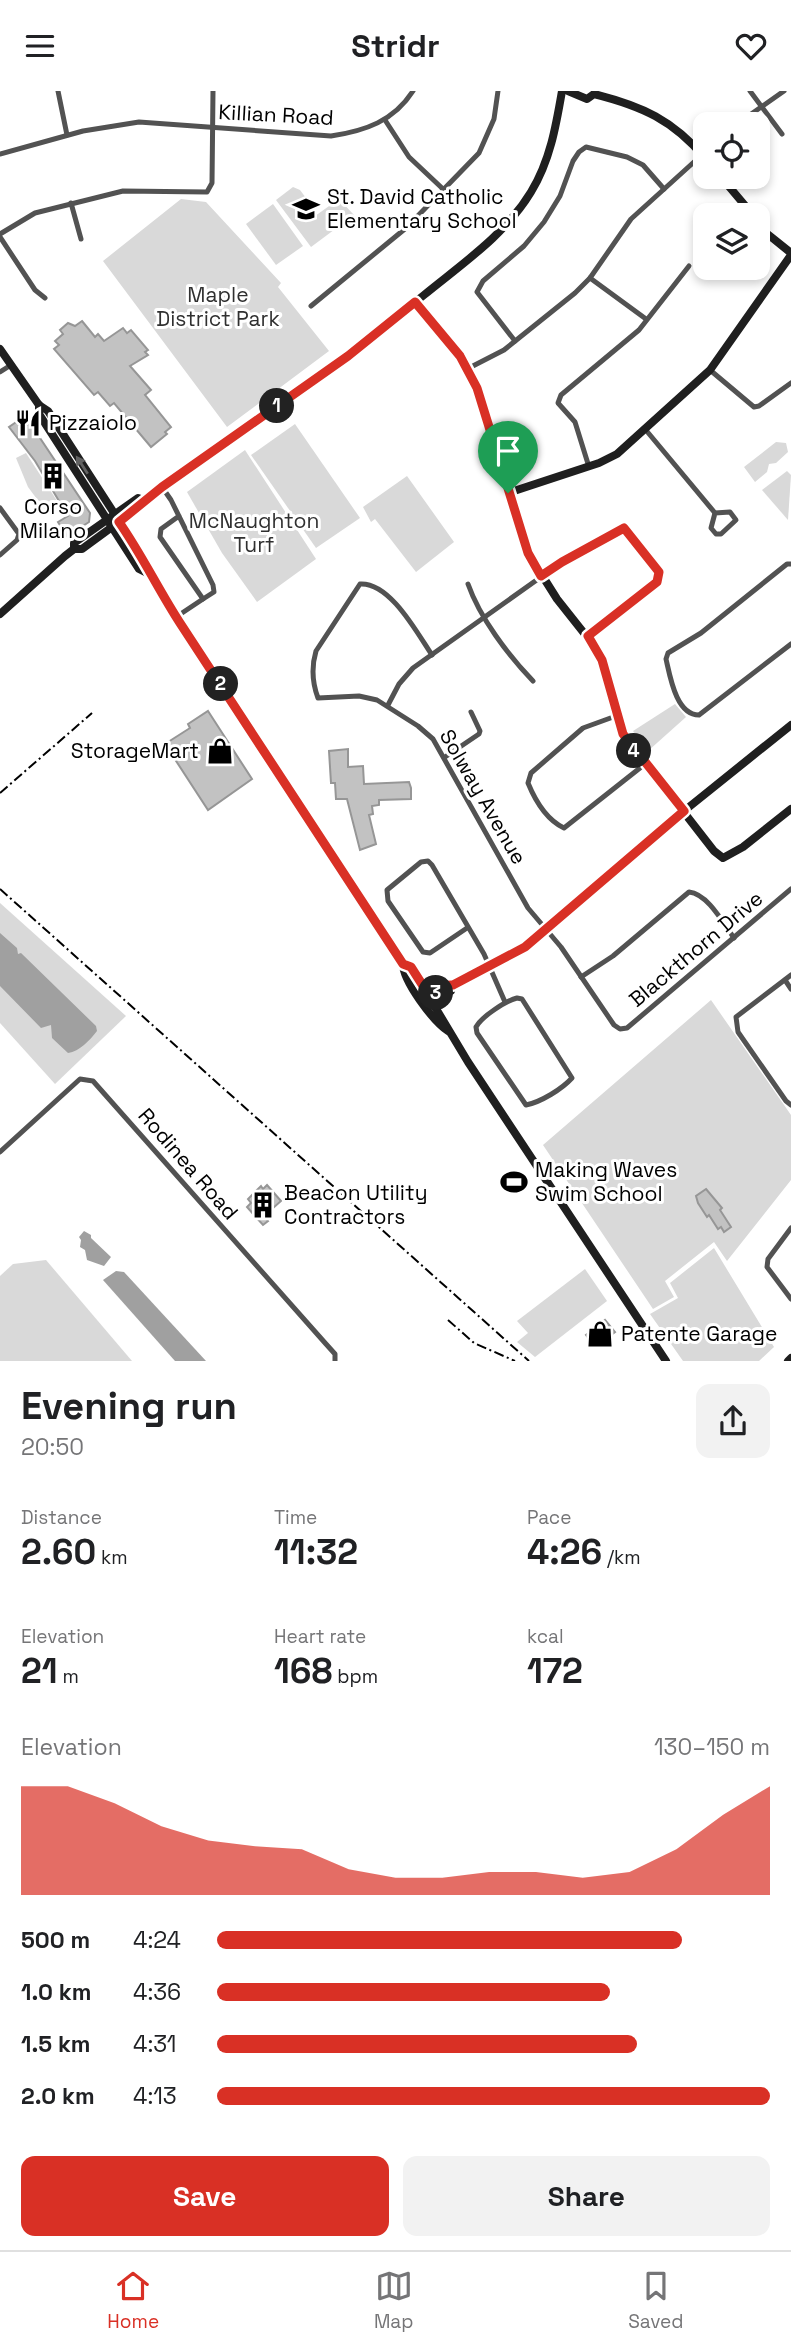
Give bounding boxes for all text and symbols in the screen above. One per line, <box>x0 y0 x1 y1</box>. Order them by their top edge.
text: Stridr <box>351 26 440 66</box>
icon: menu <box>21 27 59 65</box>
icon: heart <box>732 27 770 65</box>
street label: Killian Road <box>218 98 334 131</box>
map controls <box>693 112 770 280</box>
button: locate <box>693 112 770 189</box>
place label: St. David Catholic Elementary School <box>327 183 517 234</box>
school or university icon: St. David Catholic Elementary School <box>291 194 321 224</box>
button: layers <box>693 203 770 280</box>
park label: Maple District Park <box>156 281 280 332</box>
pin: 1 <box>260 389 294 423</box>
text: 1 <box>272 393 281 418</box>
restaurant icon: Pizzaiolo <box>13 408 43 438</box>
place label: Pizzaiolo <box>49 409 137 436</box>
pin <box>478 421 538 493</box>
icon: arrive <box>489 432 527 470</box>
one-way arrow <box>76 455 89 474</box>
building icon: Corso Milano <box>38 461 68 491</box>
place label: Corso Milano <box>20 493 86 544</box>
park label: McNaughton Turf <box>189 507 319 558</box>
pin: 2 <box>204 667 238 701</box>
text: 2 <box>215 671 226 696</box>
street label: Solway Avenue <box>434 724 533 869</box>
pin: 4 <box>616 733 652 769</box>
shop icon: StorageMart <box>205 736 235 766</box>
place label: StorageMart <box>71 737 199 764</box>
text: 4 <box>627 738 640 763</box>
street label: Blackthorn Drive <box>623 885 768 1013</box>
pin: 3 <box>418 975 453 1011</box>
text: 3 <box>430 980 441 1005</box>
street label: Rodinea Road <box>133 1102 244 1225</box>
place label: Making Waves Swim School <box>535 1156 677 1207</box>
sports icon: Making Waves Swim School <box>499 1167 529 1197</box>
place label: Beacon Utility Contractors <box>284 1179 428 1230</box>
building icon: Beacon Utility Contractors <box>248 1190 278 1220</box>
shop icon: Patente Garage <box>585 1319 615 1349</box>
place label: Patente Garage <box>621 1320 777 1347</box>
text: Evening run <box>21 1382 237 1430</box>
button: share <box>696 1384 770 1458</box>
text: 20:50 <box>21 1432 84 1462</box>
text: Distance <box>21 1505 102 1530</box>
text: Time <box>274 1505 317 1530</box>
text: Pace <box>527 1505 571 1530</box>
text: 2.60 <box>21 1530 96 1574</box>
text: 11:32 <box>274 1530 358 1574</box>
text: 4:26 <box>527 1530 602 1574</box>
text: km <box>96 1545 128 1570</box>
text: /km <box>602 1545 641 1570</box>
text: Elevation <box>21 1624 104 1649</box>
text: Heart rate <box>274 1624 366 1649</box>
text: kcal <box>527 1624 564 1649</box>
text: 21 <box>21 1649 58 1693</box>
text: 168 <box>274 1649 332 1693</box>
text: 172 <box>527 1649 583 1693</box>
text: m <box>58 1664 79 1689</box>
text: bpm <box>332 1664 378 1689</box>
text: Elevation <box>21 1732 122 1762</box>
text: 130–150 m <box>654 1732 770 1762</box>
text: 500 m <box>21 1925 90 1955</box>
text: 4:24 <box>133 1925 181 1955</box>
text: 1.0 km <box>21 1977 91 2007</box>
text: 4:36 <box>133 1977 181 2007</box>
text: 1.5 km <box>21 2029 91 2059</box>
text: 4:31 <box>133 2029 176 2059</box>
text: 2.0 km <box>21 2081 95 2111</box>
text: 4:13 <box>133 2081 177 2111</box>
button: Save <box>21 2156 389 2236</box>
button: Share <box>403 2156 770 2236</box>
tab: Home <box>107 2267 159 2334</box>
tab: Map <box>374 2267 413 2334</box>
tab: Saved <box>628 2267 684 2334</box>

